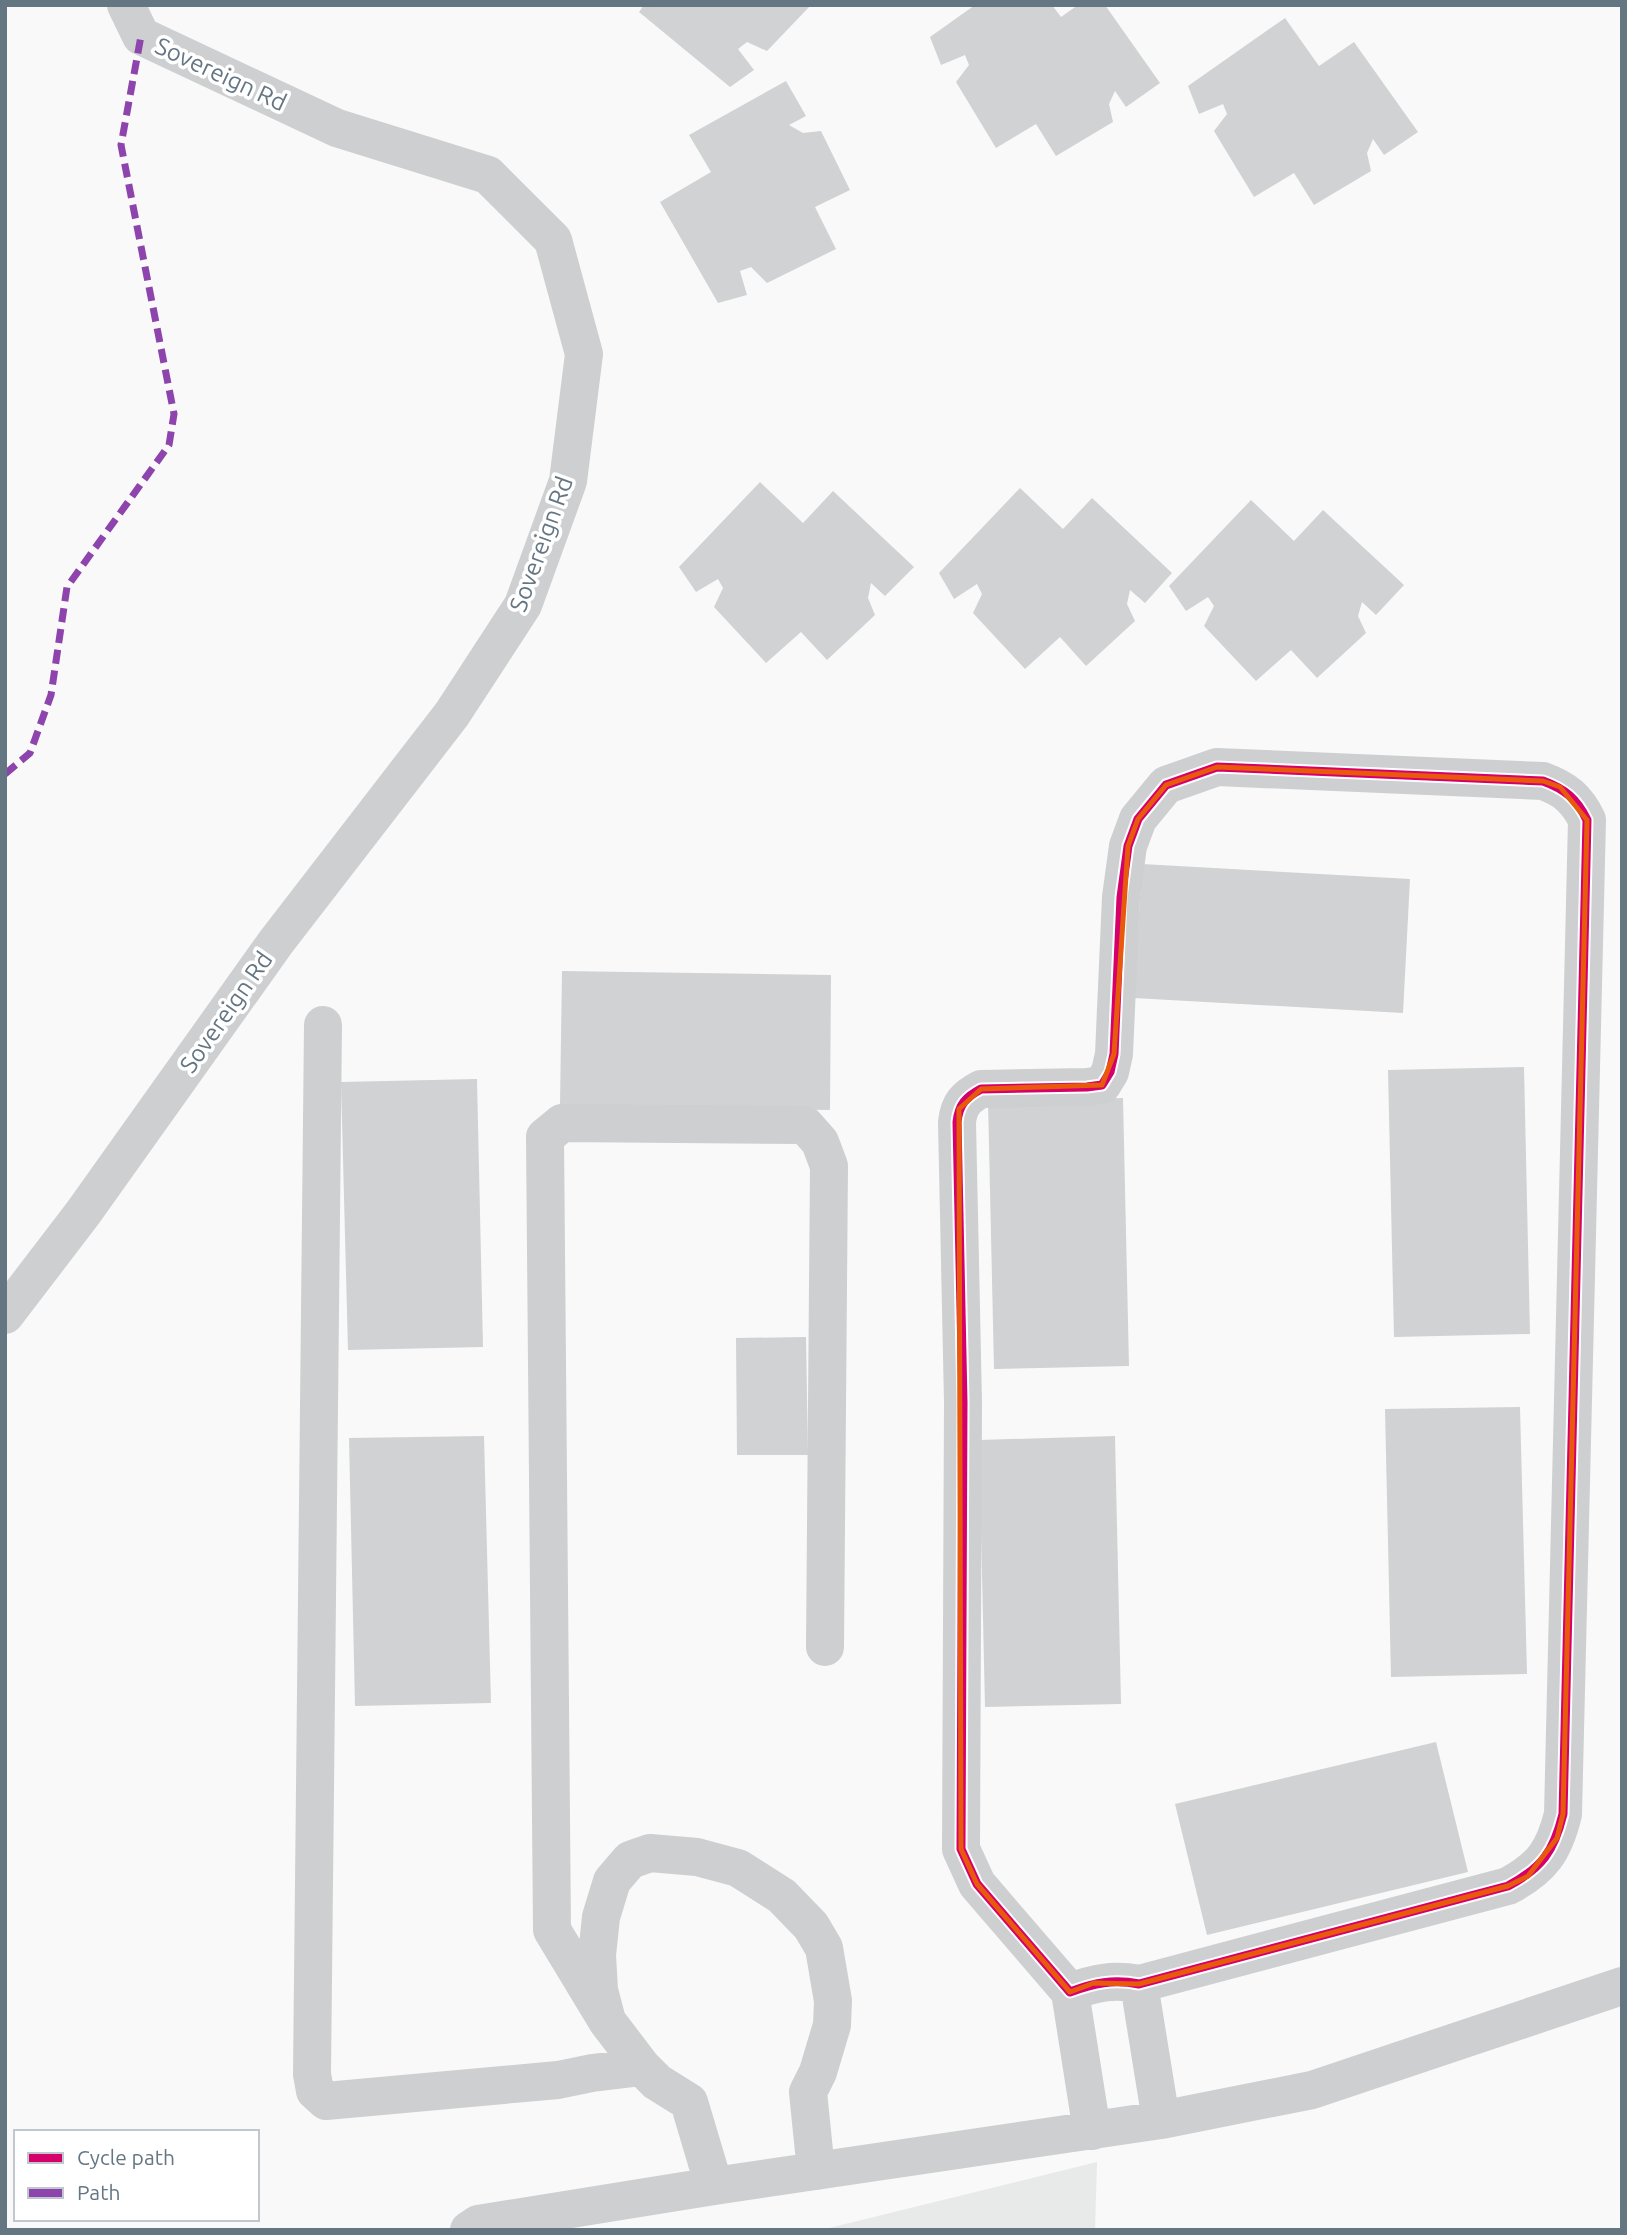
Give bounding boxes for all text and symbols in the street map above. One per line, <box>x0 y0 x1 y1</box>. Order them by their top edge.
street label: Sovereign Rd <box>151 32 291 116</box>
street label: Sovereign Rd <box>504 473 578 615</box>
street label: Sovereign Rd <box>174 946 278 1078</box>
legend <box>14 2130 259 2221</box>
text: Cycle path <box>77 2145 175 2169</box>
text: Path <box>77 2180 120 2204</box>

